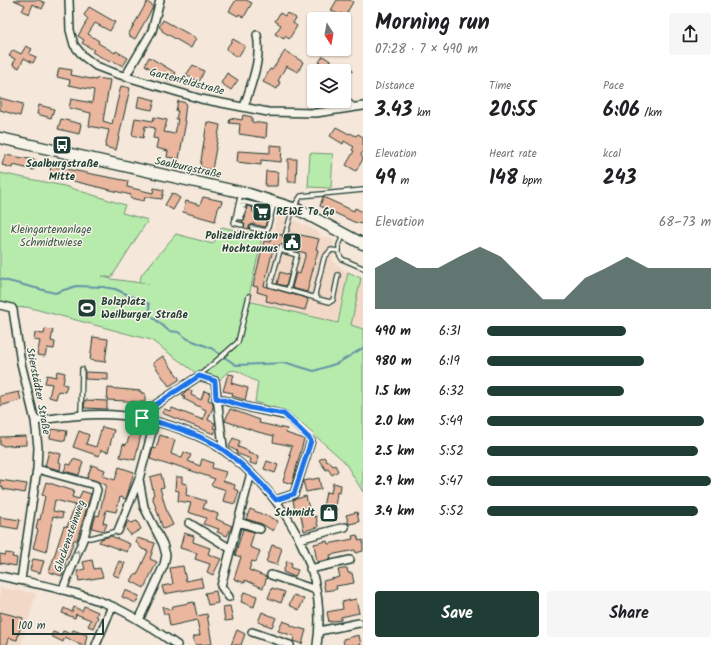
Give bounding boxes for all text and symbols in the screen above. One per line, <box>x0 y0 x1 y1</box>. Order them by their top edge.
text: Morning run <box>375 6 490 41</box>
north arrow <box>307 12 351 56</box>
map controls <box>307 12 351 108</box>
button: share <box>669 13 711 55</box>
text: 07:28 · 7 × 490 m <box>375 39 478 60</box>
street label: Gartenfeldstraße <box>147 63 227 101</box>
button: layers <box>307 64 351 108</box>
text: Distance <box>375 77 415 95</box>
text: Time <box>489 77 511 95</box>
text: Pace <box>603 77 624 95</box>
text: 3.43 <box>375 95 413 127</box>
text: 20:55 <box>489 95 536 127</box>
text: 6:06 <box>603 95 640 127</box>
text: km <box>413 104 431 122</box>
text: /km <box>640 104 662 122</box>
bus stop icon: Saalburgstraße Mitte <box>51 134 73 156</box>
text: Elevation <box>375 145 417 163</box>
text: Heart rate <box>489 145 537 163</box>
text: kcal <box>603 145 621 163</box>
street label: Saalburgstraße <box>153 152 223 184</box>
place label: Saalburgstraße Mitte <box>26 155 99 186</box>
text: 49 <box>375 163 396 195</box>
text: 148 <box>489 163 518 195</box>
text: 243 <box>603 163 637 195</box>
text: m <box>396 172 409 190</box>
text: bpm <box>518 172 542 190</box>
supermarket icon: REWE To Go <box>251 201 273 223</box>
place label: REWE To Go <box>276 203 334 221</box>
text: Elevation <box>375 212 424 233</box>
text: 68–73 m <box>659 212 711 233</box>
park label: Kleingartenanlage Schmidtwiese <box>11 221 91 252</box>
place label: Polizeidirektion Hochtaunus <box>205 227 279 258</box>
public building icon: Polizeidirektion Hochtaunus <box>281 231 303 253</box>
place label: Bolzplatz Weilburger Straße <box>101 293 188 324</box>
sports icon: Bolzplatz Weilburger Straße <box>76 297 98 319</box>
text: 490 m <box>375 321 411 342</box>
text: 6:31 <box>439 321 461 342</box>
street label: Stierstädter Straße <box>21 346 55 436</box>
text: 980 m <box>375 351 412 372</box>
text: 6:19 <box>439 351 460 372</box>
text: 1.5 km <box>375 381 411 402</box>
text: 6:32 <box>439 381 464 402</box>
pin <box>125 401 159 435</box>
icon: arrive <box>131 407 153 429</box>
text: 2.0 km <box>375 411 414 432</box>
text: 5:49 <box>439 411 463 432</box>
text: 2.5 km <box>375 441 414 462</box>
text: 5:52 <box>439 441 464 462</box>
text: 2.9 km <box>375 471 414 492</box>
text: 5:47 <box>439 471 462 492</box>
street label: Gluckensteinweg <box>49 497 91 575</box>
text: 3.4 km <box>375 501 414 522</box>
text: 5:52 <box>439 501 464 522</box>
shop icon: Schmidt <box>318 502 340 524</box>
place label: Schmidt <box>275 504 316 522</box>
one-way arrow <box>73 549 81 556</box>
button: Save <box>375 591 539 637</box>
button: Share <box>547 591 711 637</box>
scale bar <box>12 617 104 636</box>
text: 100 m <box>18 617 46 635</box>

